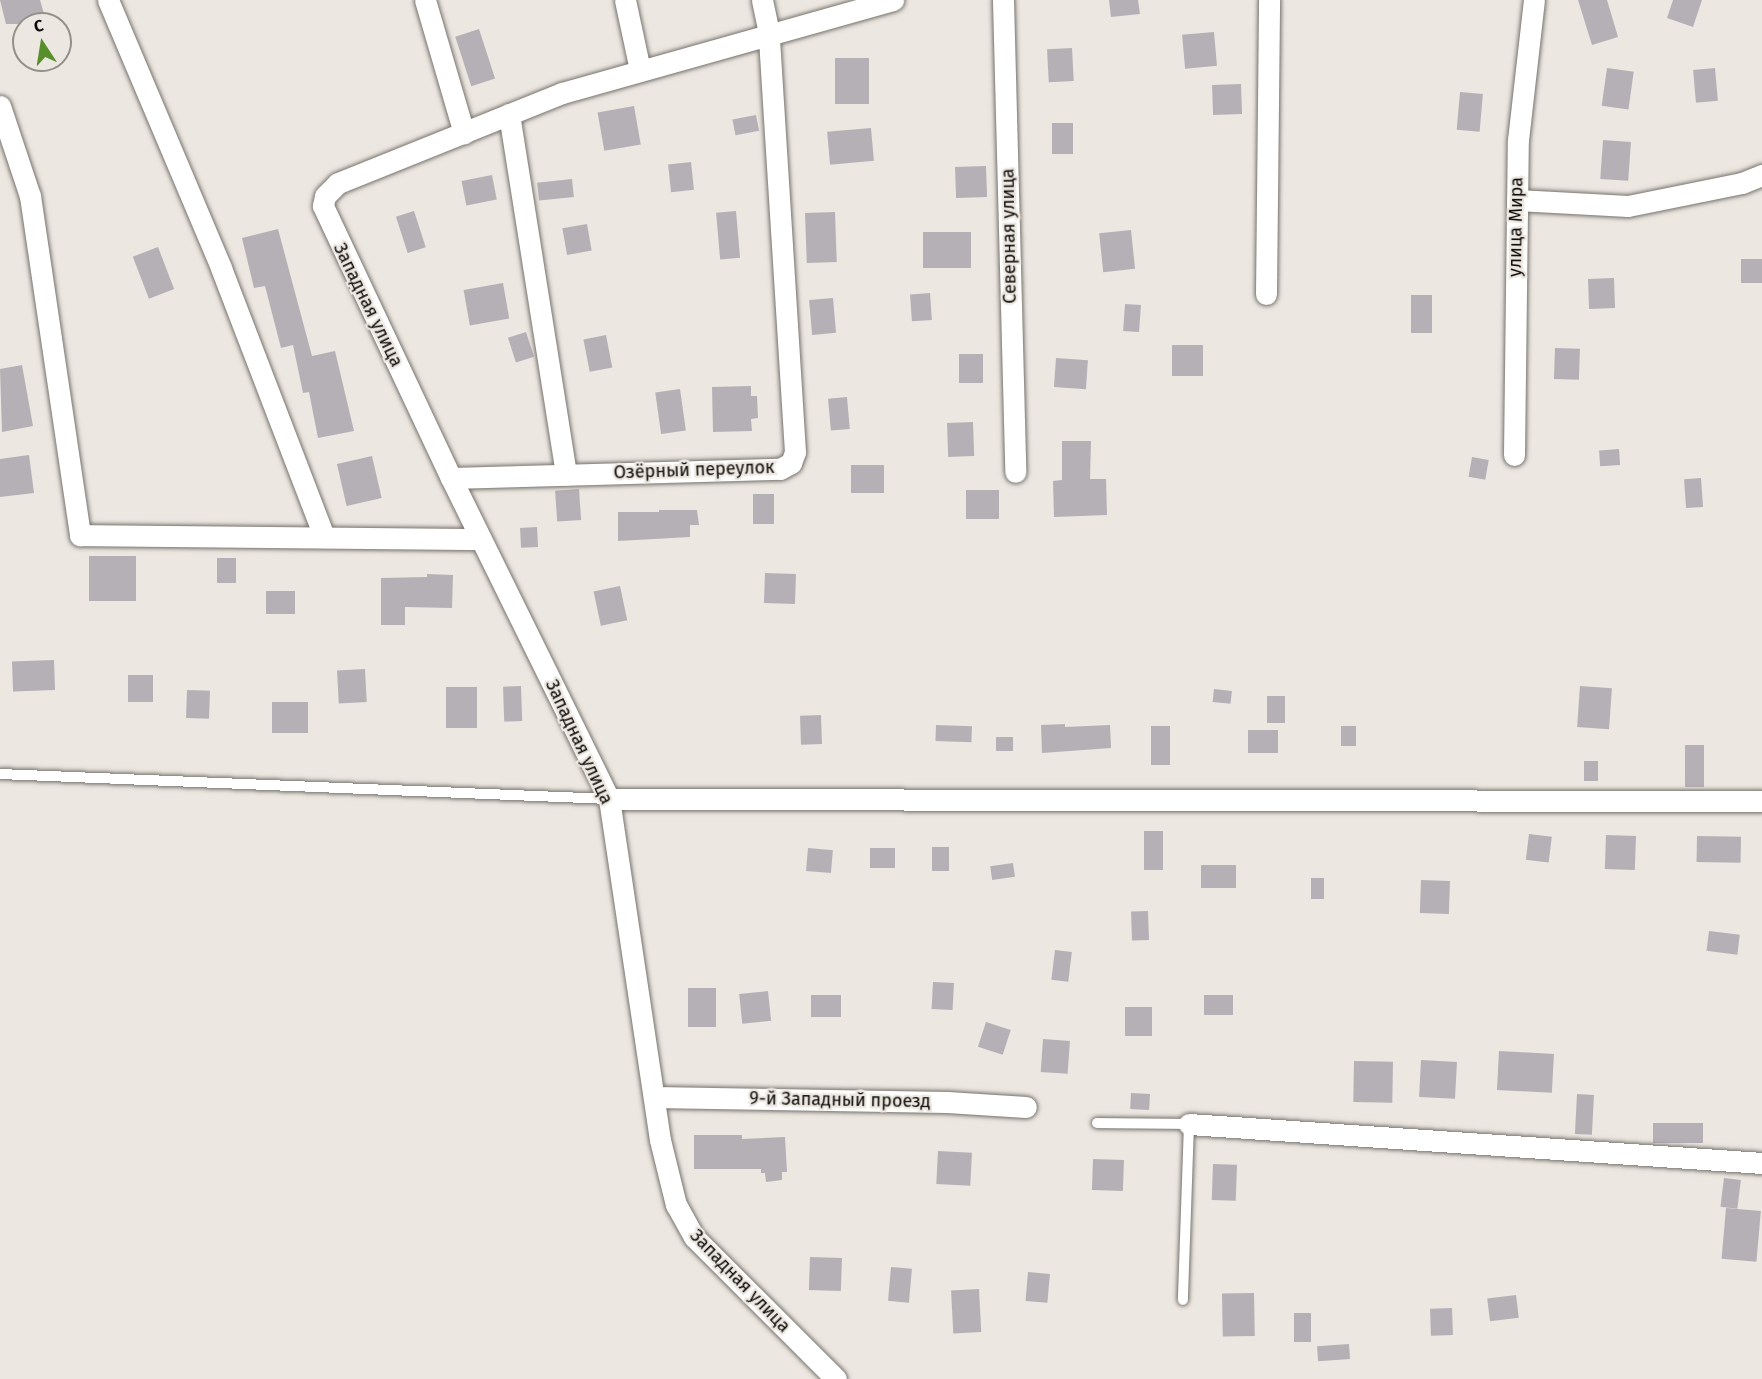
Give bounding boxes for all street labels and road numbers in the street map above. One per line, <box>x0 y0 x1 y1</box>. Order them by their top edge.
street label: Северная улица <box>997 168 1021 304</box>
street label: улица Мира <box>1504 177 1528 277</box>
street label: Западная улица <box>329 240 407 370</box>
street label: Озёрный переулок <box>613 456 775 484</box>
street label: Западная улица <box>541 676 617 808</box>
street label: 9-й Западный проезд <box>749 1088 931 1112</box>
street label: Западная улица <box>685 1225 795 1337</box>

